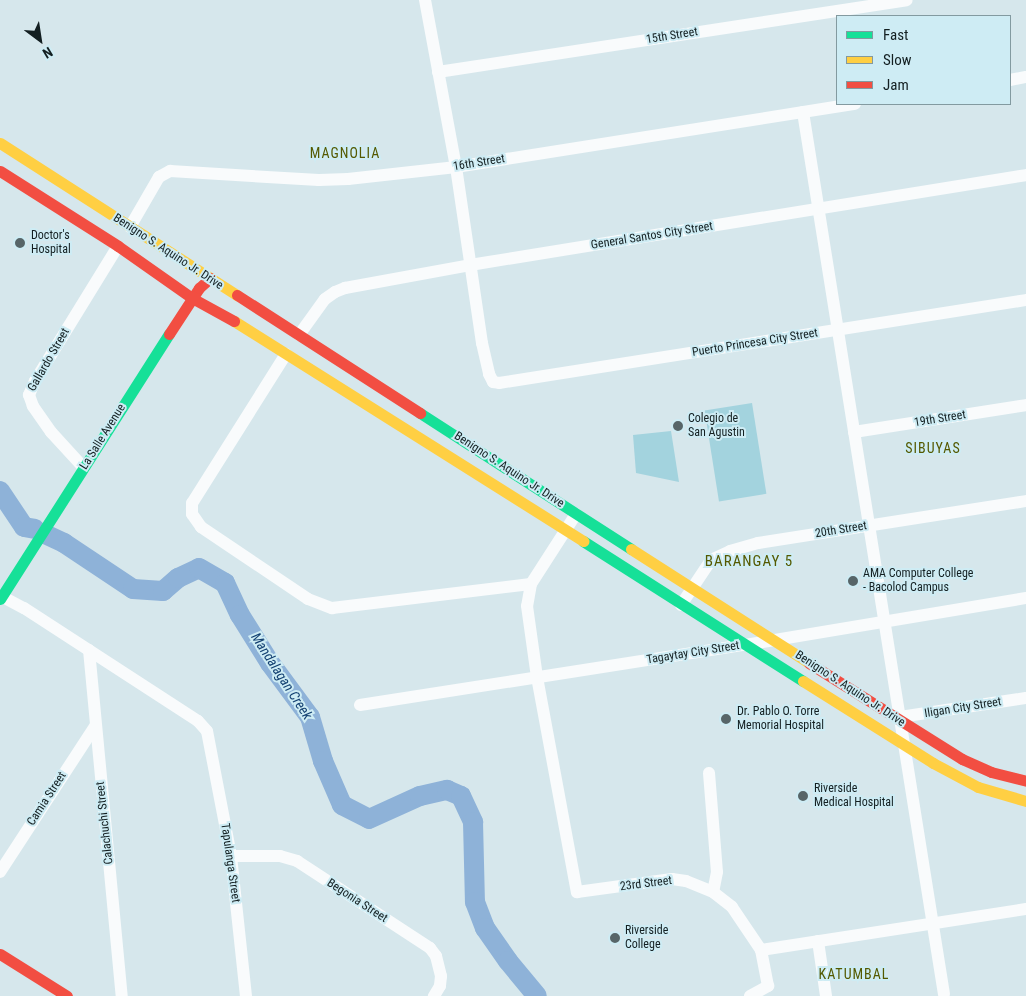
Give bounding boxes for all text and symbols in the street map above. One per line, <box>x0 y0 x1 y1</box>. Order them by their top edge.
north arrow <box>15 15 65 65</box>
legend <box>836 15 1011 105</box>
street label: 15th Street <box>645 25 699 47</box>
text: Fast <box>883 26 908 44</box>
text: N <box>40 44 56 62</box>
text: Slow <box>883 51 912 69</box>
text: Jam <box>883 76 909 94</box>
district label: MAGNOLIA <box>309 145 381 161</box>
street label: 16th Street <box>452 152 506 174</box>
street label: Benigno S. Aquino Jr. Drive <box>110 211 226 293</box>
street label: General Santos City Street <box>590 219 714 253</box>
place label: Doctor's Hospital <box>31 229 71 257</box>
marker: Doctor's Hospital <box>13 236 27 250</box>
street label: Gallardo Street <box>25 326 73 394</box>
street label: Puerto Princesa City Street <box>691 326 819 360</box>
street label: La Salle Avenue <box>77 402 129 472</box>
street label: 19th Street <box>913 408 967 430</box>
place label: Colegio de San Agustin <box>688 412 745 440</box>
marker: Colegio de San Agustin <box>672 420 684 432</box>
street label: Benigno S. Aquino Jr. Drive <box>451 429 567 511</box>
district label: SIBUYAS <box>904 440 962 456</box>
street label: 20th Street <box>814 519 868 541</box>
district label: BARANGAY 5 <box>704 553 794 571</box>
place label: AMA Computer College - Bacolod Campus <box>863 567 973 595</box>
marker: AMA Computer College - Bacolod Campus <box>847 575 859 587</box>
water label: Mandalagan Creek <box>248 630 316 722</box>
street label: Tagaytay City Street <box>646 639 740 667</box>
street label: Benigno S. Aquino Jr. Drive <box>792 648 908 730</box>
street label: Iligan City Street <box>923 695 1003 721</box>
place label: Dr. Pablo O. Torre Memorial Hospital <box>737 705 824 733</box>
marker: Dr. Pablo O. Torre Memorial Hospital <box>719 712 733 726</box>
street label: Camia Street <box>24 770 70 828</box>
street label: Calachuchi Street <box>93 781 117 865</box>
place label: Riverside Medical Hospital <box>814 782 894 810</box>
marker: Riverside Medical Hospital <box>796 789 810 803</box>
street label: Tapulanga Street <box>217 822 243 904</box>
street label: 23rd Street <box>619 874 673 894</box>
street label: Begonia Street <box>324 876 390 926</box>
place label: Riverside College <box>625 924 668 952</box>
marker: Riverside College <box>609 932 621 944</box>
district label: KATUMBAL <box>818 966 890 982</box>

